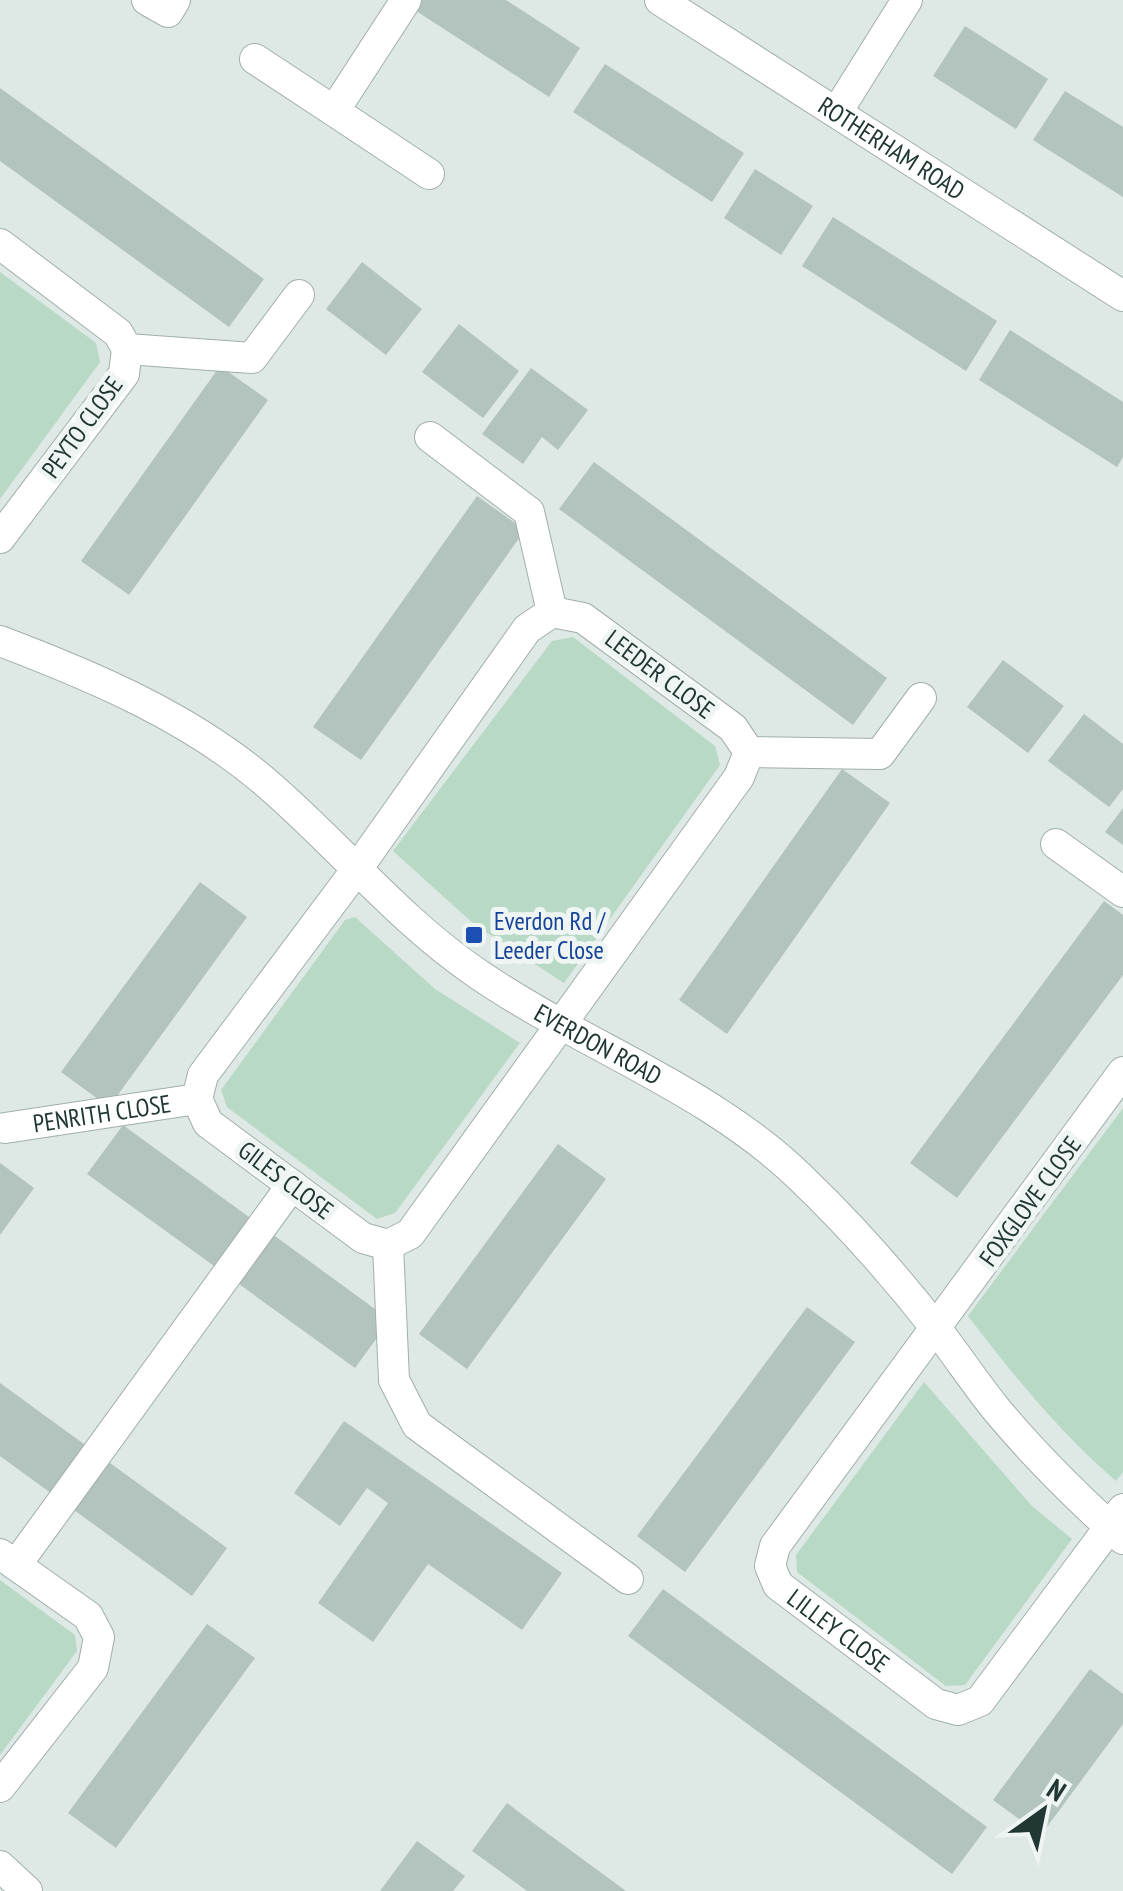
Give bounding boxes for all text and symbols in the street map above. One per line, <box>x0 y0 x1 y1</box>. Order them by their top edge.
street label: ROTHERHAM ROAD <box>813 90 971 207</box>
street label: PEYTO CLOSE <box>34 370 130 484</box>
street label: LEEDER CLOSE <box>599 623 721 725</box>
place label: Everdon Rd / Leeder Close <box>494 905 607 966</box>
marker: Everdon Rd / Leeder Close <box>463 924 485 946</box>
street label: EVERDON ROAD <box>529 997 667 1092</box>
street label: PENRITH CLOSE <box>31 1087 173 1140</box>
street label: FOXGLOVE CLOSE <box>972 1130 1088 1272</box>
street label: GILES CLOSE <box>232 1134 340 1226</box>
street label: LILLEY CLOSE <box>781 1582 896 1679</box>
north arrow <box>993 1761 1093 1861</box>
text: N <box>1040 1770 1073 1809</box>

